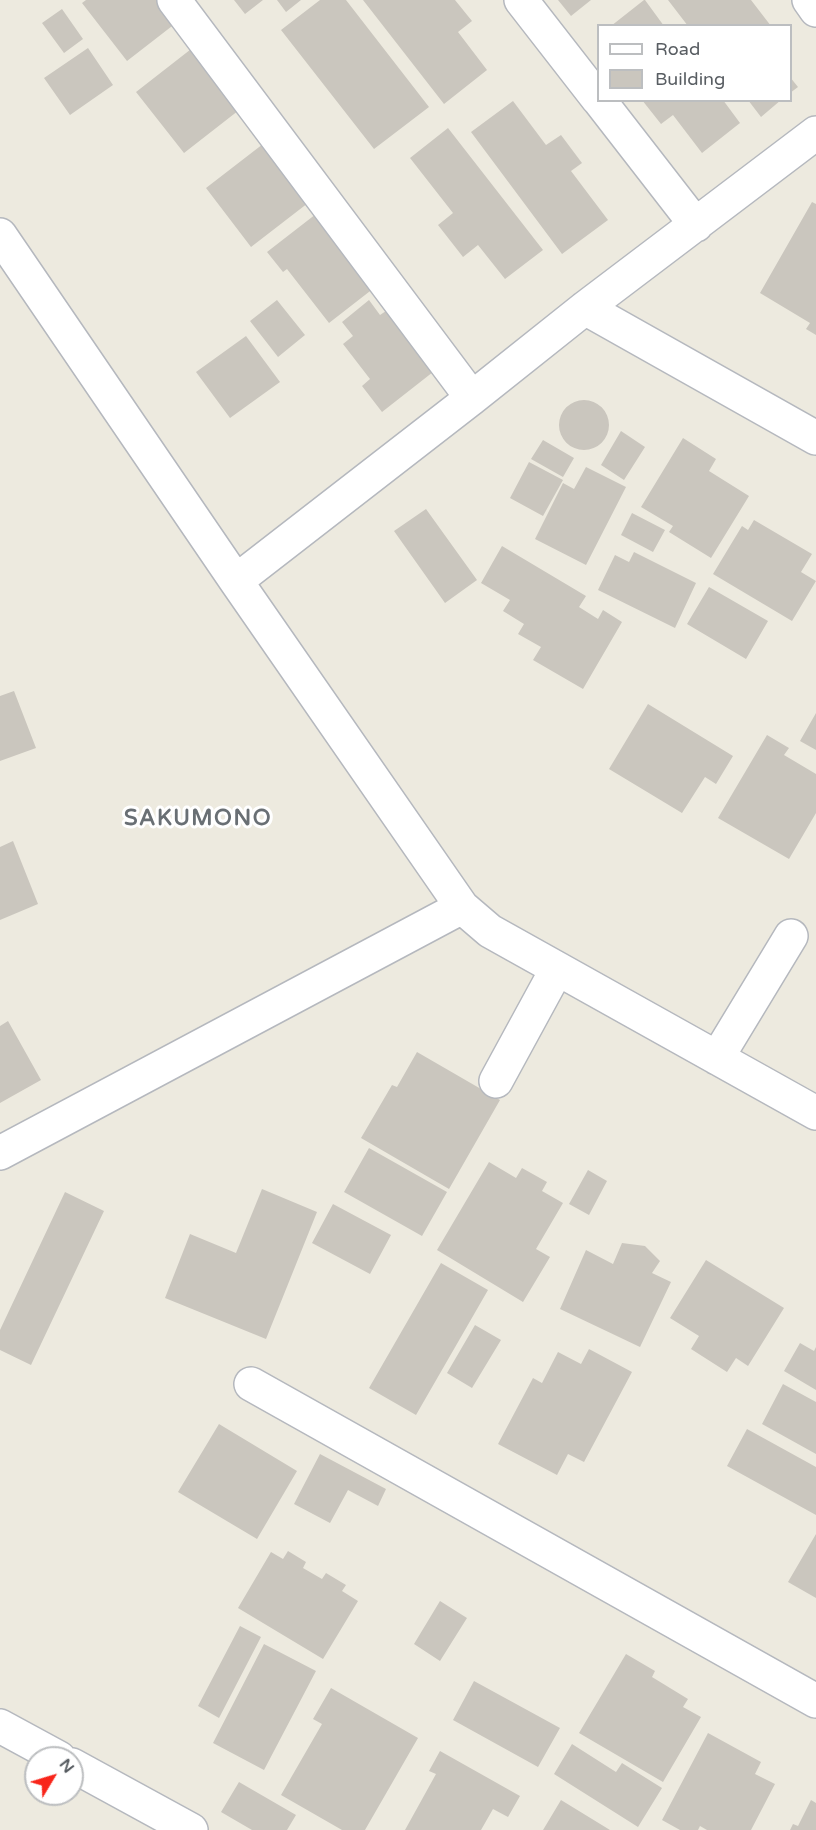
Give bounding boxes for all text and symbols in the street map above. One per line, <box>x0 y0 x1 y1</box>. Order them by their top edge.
legend <box>597 24 792 102</box>
text: Road <box>655 38 700 60</box>
text: Building <box>655 68 725 90</box>
district label: SAKUMONO <box>124 806 272 832</box>
north arrow <box>24 1746 84 1806</box>
text: N <box>55 1755 78 1777</box>

